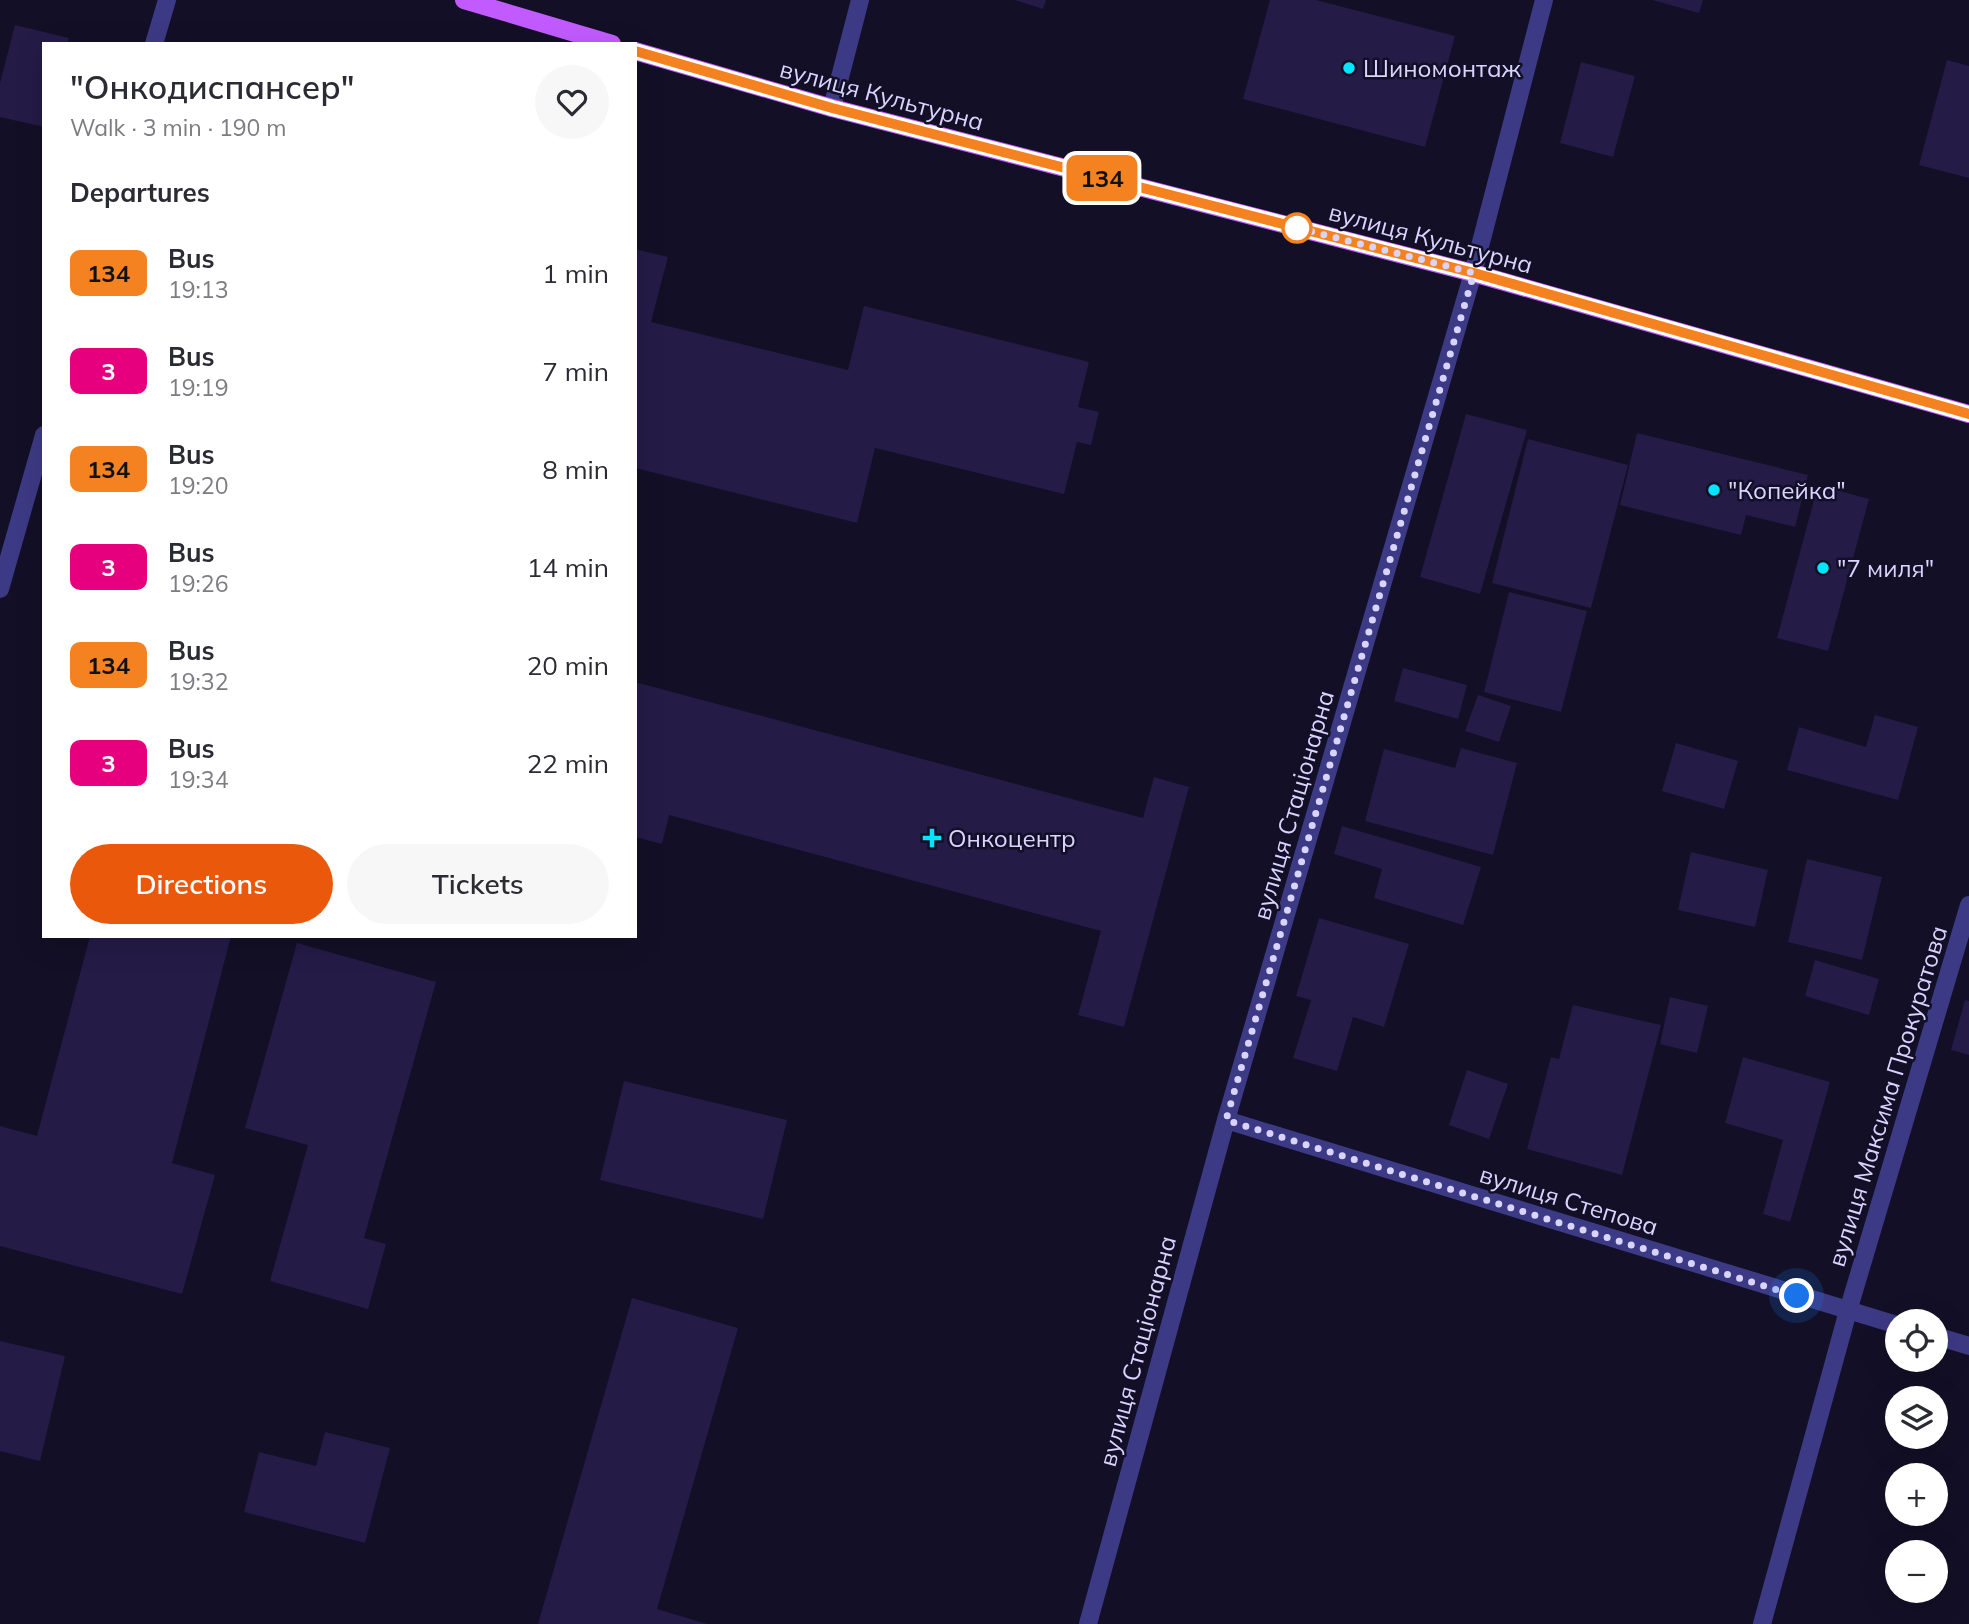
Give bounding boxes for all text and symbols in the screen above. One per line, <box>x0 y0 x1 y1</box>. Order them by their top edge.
street label: вулиця Культурна <box>777 53 987 137</box>
place label: Шиномонтаж <box>1363 53 1522 83</box>
marker: Шиномонтаж <box>1341 60 1357 76</box>
button: heart <box>535 65 609 139</box>
text: "Онкодиспансер" <box>70 66 354 107</box>
text: Walk · 3 min · 190 m <box>70 113 287 142</box>
line badge: 134 <box>1062 155 1142 201</box>
text: 134 <box>1080 163 1124 193</box>
text: Departures <box>70 176 210 209</box>
street label: вулиця Культурна <box>1326 196 1536 280</box>
unlabelled marker <box>1282 213 1312 243</box>
text: Bus <box>168 242 214 275</box>
text: 1 min <box>542 257 609 290</box>
text: 134 <box>87 258 130 288</box>
text: 19:13 <box>168 275 228 304</box>
text: Bus <box>168 340 214 373</box>
text: 7 min <box>542 355 609 388</box>
text: 3 <box>101 356 116 386</box>
text: 19:19 <box>168 373 228 402</box>
text: Bus <box>168 438 214 471</box>
text: 8 min <box>542 453 609 486</box>
text: 134 <box>87 454 130 484</box>
text: 19:20 <box>168 471 228 500</box>
place label: "Копейка" <box>1728 475 1846 505</box>
marker: "Копейка" <box>1706 482 1722 498</box>
text: Bus <box>168 536 214 569</box>
text: 14 min <box>527 551 609 584</box>
text: 3 <box>101 552 116 582</box>
place label: "7 миля" <box>1837 553 1934 583</box>
marker: "7 миля" <box>1815 560 1831 576</box>
text: 19:26 <box>168 569 228 598</box>
text: Bus <box>168 634 214 667</box>
text: 20 min <box>527 649 609 682</box>
text: 134 <box>87 650 130 680</box>
text: 19:32 <box>168 667 228 696</box>
street label: вулиця Стаціонарна <box>1246 687 1340 923</box>
text: Bus <box>168 732 214 765</box>
text: 22 min <box>527 747 609 780</box>
text: 3 <box>101 748 116 778</box>
text: 19:34 <box>168 765 228 794</box>
place label: Онкоцентр <box>948 823 1076 853</box>
marker: Онкоцентр <box>922 828 942 848</box>
button: Directions <box>70 844 333 924</box>
button: Tickets <box>347 844 609 924</box>
street label: вулиця Максима Прокуратова <box>1821 922 1953 1270</box>
street label: вулиця Степова <box>1476 1159 1662 1241</box>
street label: вулиця Стаціонарна <box>1092 1233 1182 1469</box>
your location <box>1779 1278 1814 1313</box>
map controls <box>1885 1309 1948 1603</box>
button: locate <box>1885 1309 1948 1372</box>
button: layers <box>1885 1386 1948 1449</box>
button: + <box>1885 1463 1948 1526</box>
button: − <box>1885 1540 1948 1603</box>

